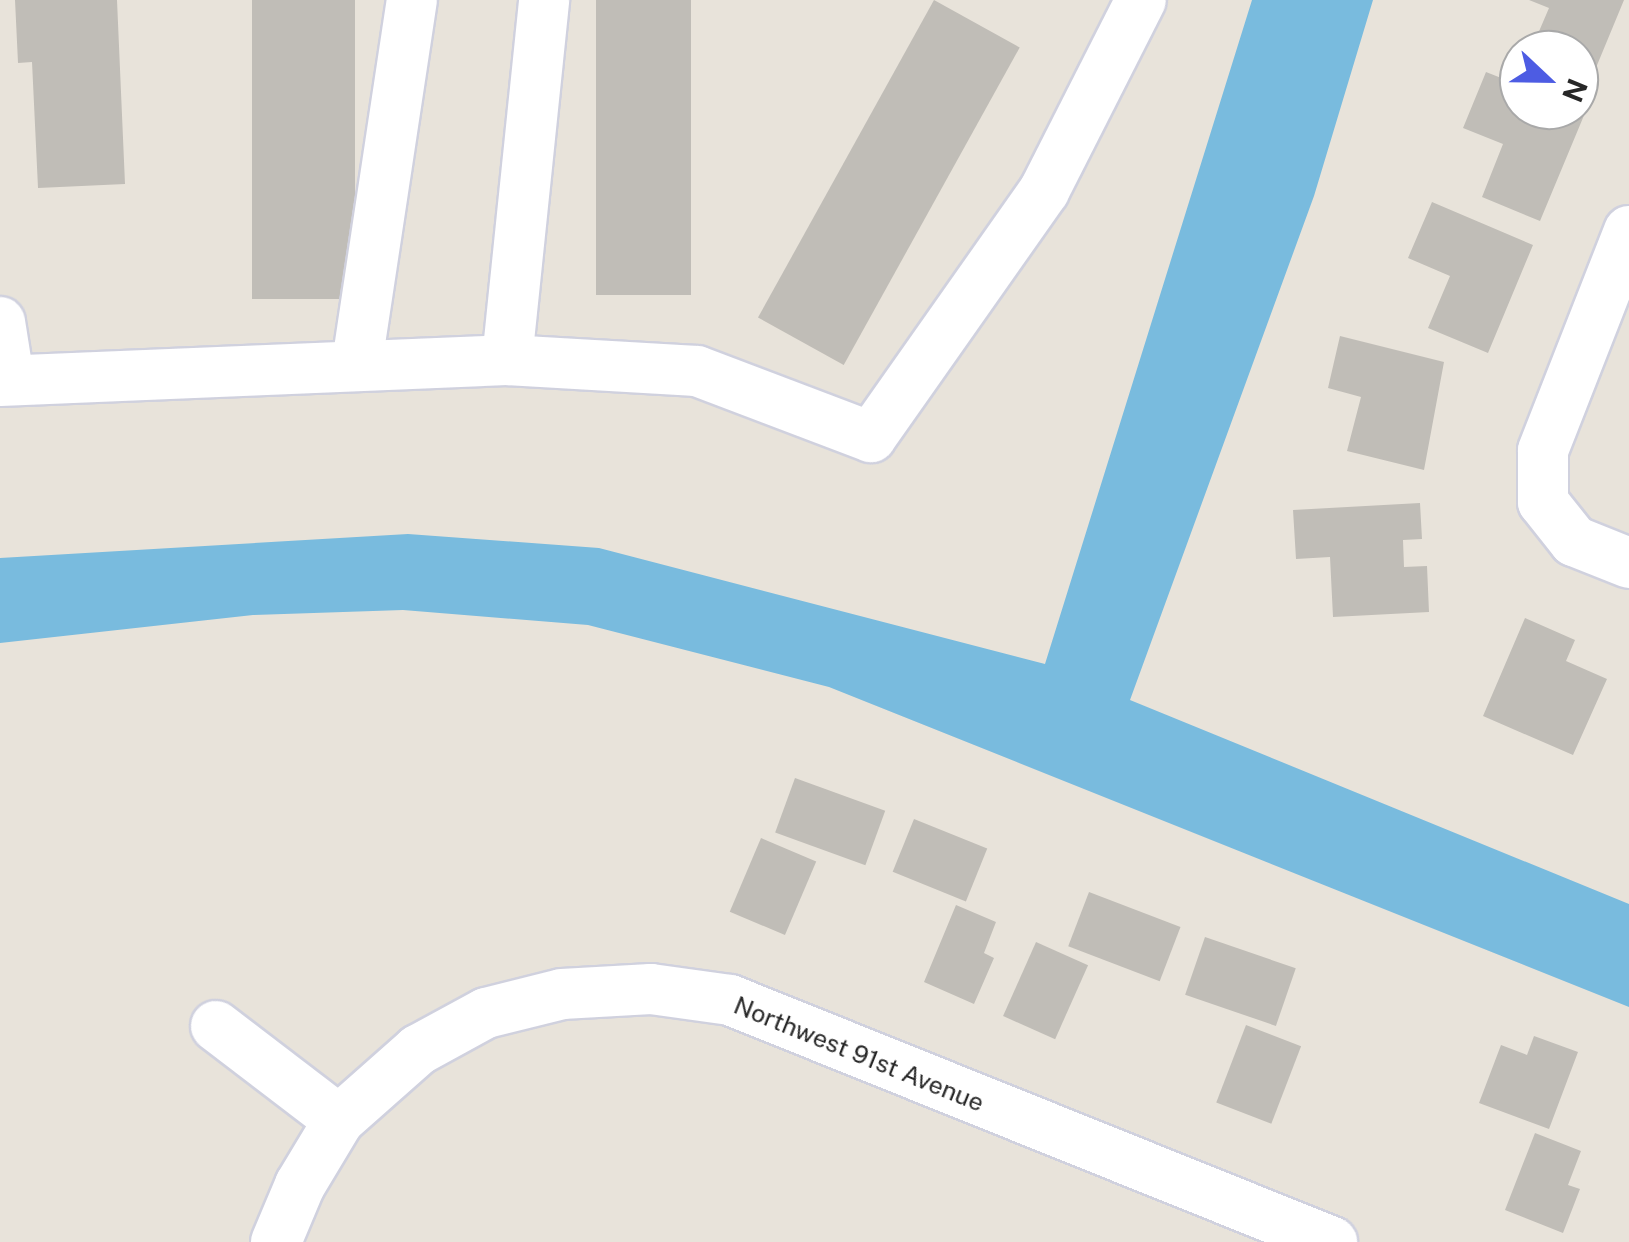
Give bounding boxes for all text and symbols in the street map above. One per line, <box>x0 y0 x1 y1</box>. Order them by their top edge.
north arrow <box>1499 30 1599 130</box>
text: N <box>1556 74 1595 107</box>
street label: Northwest 91st Avenue <box>729 990 989 1118</box>

